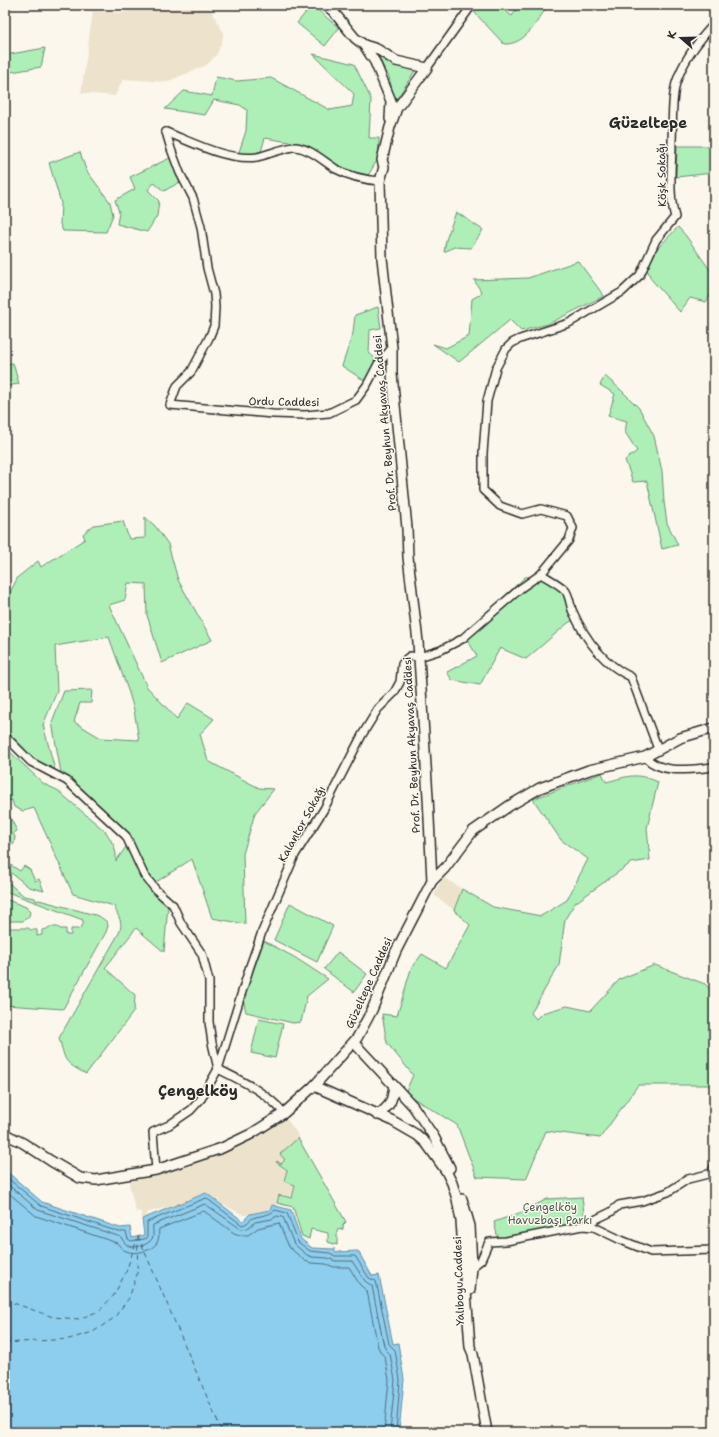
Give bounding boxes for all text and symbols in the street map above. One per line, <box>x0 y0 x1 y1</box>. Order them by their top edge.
north arrow <box>661 18 701 58</box>
text: K <box>664 28 681 41</box>
district label: Güzeltepe <box>609 113 687 133</box>
street label: Köşk Sokağı <box>654 143 670 207</box>
street label: Prof. Dr. Beyhun Akyavaş Caddesi <box>370 334 400 512</box>
street label: Ordu Caddesi <box>248 394 320 410</box>
street label: Prof. Dr. Beyhun Akyavaş Caddesi <box>400 656 424 834</box>
street label: Kalantor Sokağı <box>275 783 329 865</box>
street label: Güzeltepe Caddesi <box>342 935 396 1031</box>
district label: Çengelköy <box>158 1081 238 1101</box>
park label: Çengelköy Havuzbaşı Parkı <box>508 1200 592 1228</box>
street label: Yalıboyu Caddesi <box>450 1236 468 1326</box>

